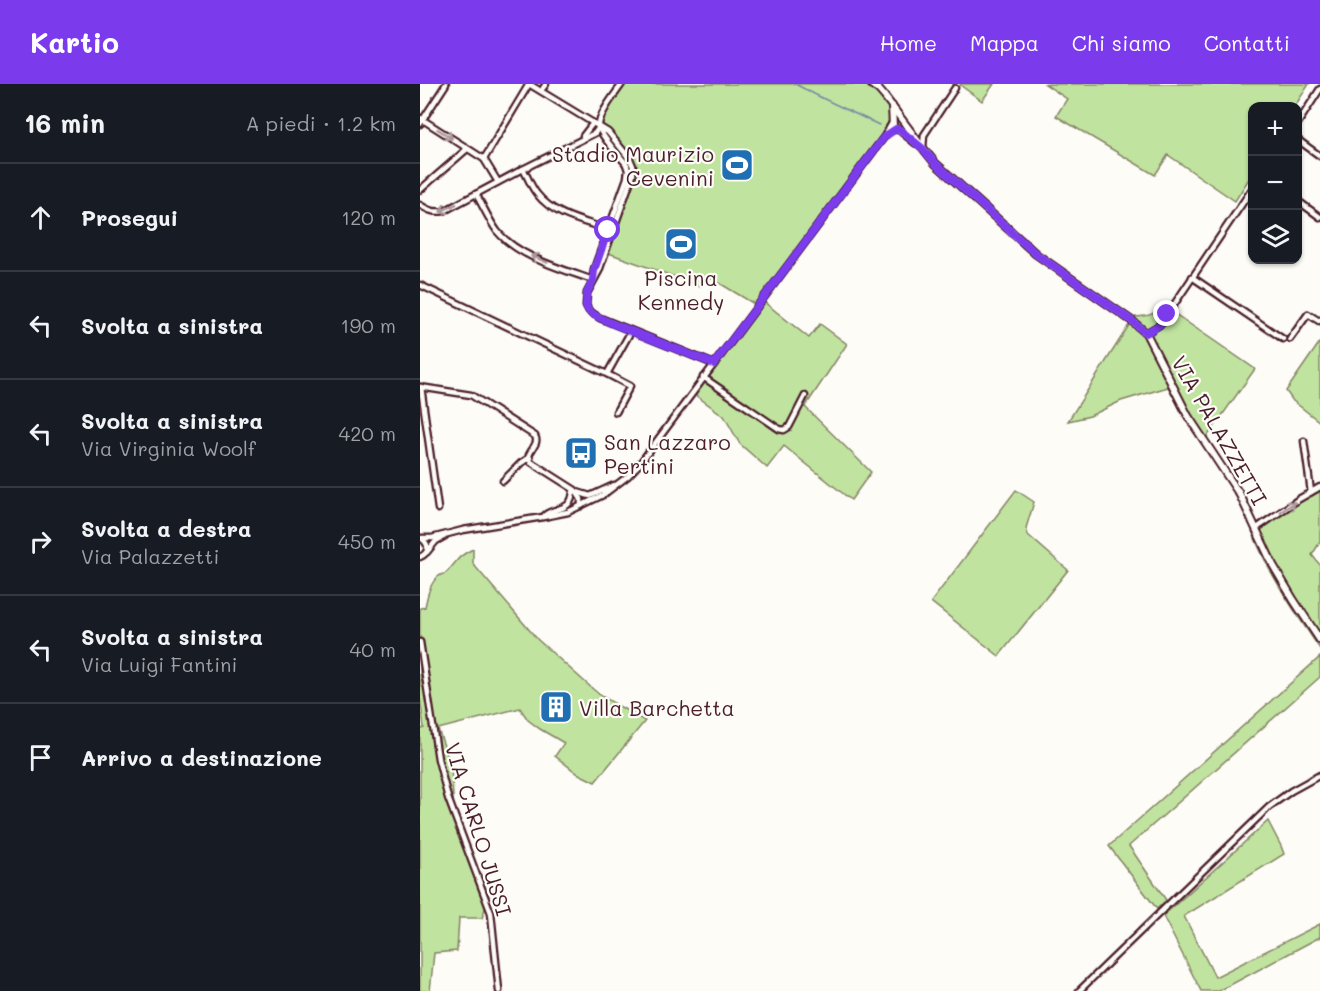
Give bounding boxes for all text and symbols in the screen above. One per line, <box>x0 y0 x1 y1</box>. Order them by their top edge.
text: Kartio <box>30 24 119 60</box>
text: Home <box>880 29 937 56</box>
text: Mappa <box>970 29 1039 56</box>
text: Chi siamo <box>1072 29 1171 56</box>
text: Contatti <box>1204 29 1290 56</box>
map controls <box>1248 102 1302 264</box>
button: + <box>1248 102 1302 156</box>
text: 16 min <box>24 106 105 140</box>
text: A piedi · 1.2 km <box>246 110 396 136</box>
one-way arrow <box>436 129 453 141</box>
place label: Stadio Maurizio Cevenini <box>552 140 714 191</box>
sports icon: Stadio Maurizio Cevenini <box>719 147 755 183</box>
button: − <box>1248 156 1302 210</box>
icon: ahead <box>24 201 57 234</box>
one-way arrow <box>440 202 458 214</box>
text: Prosegui <box>81 203 178 232</box>
text: 120 m <box>341 204 396 230</box>
button: layers <box>1248 210 1302 264</box>
route start <box>594 216 620 242</box>
sports icon: Piscina Kennedy <box>663 226 699 262</box>
one-way arrow <box>530 252 548 264</box>
place label: Piscina Kennedy <box>638 264 724 315</box>
route end <box>1153 300 1179 326</box>
icon: left <box>24 309 57 342</box>
text: Svolta a sinistra <box>81 311 263 340</box>
text: 190 m <box>341 312 396 338</box>
street label: VIA PALAZZETTI <box>1166 350 1274 510</box>
text: Svolta a sinistra <box>81 406 263 435</box>
icon: left <box>24 417 57 450</box>
text: 420 m <box>338 420 396 446</box>
place label: San Lazzaro Pertini <box>604 428 731 479</box>
text: Via Virginia Woolf <box>81 435 256 461</box>
bus stop icon: San Lazzaro Pertini <box>563 435 599 471</box>
one-way arrow <box>1279 501 1296 513</box>
text: Svolta a destra <box>81 514 251 543</box>
icon: right <box>24 525 57 558</box>
text: 450 m <box>338 528 396 554</box>
text: Via Palazzetti <box>81 543 219 569</box>
text: Svolta a sinistra <box>81 622 263 651</box>
icon: left <box>24 633 57 666</box>
text: 40 m <box>350 636 396 662</box>
text: Via Luigi Fantini <box>81 651 237 677</box>
building icon: Villa Barchetta <box>538 689 574 725</box>
place label: Villa Barchetta <box>579 694 735 721</box>
street label: VIA CARLO JUSSI <box>440 739 518 919</box>
icon: arrive <box>24 741 57 774</box>
text: Arrivo a destinazione <box>81 743 322 772</box>

